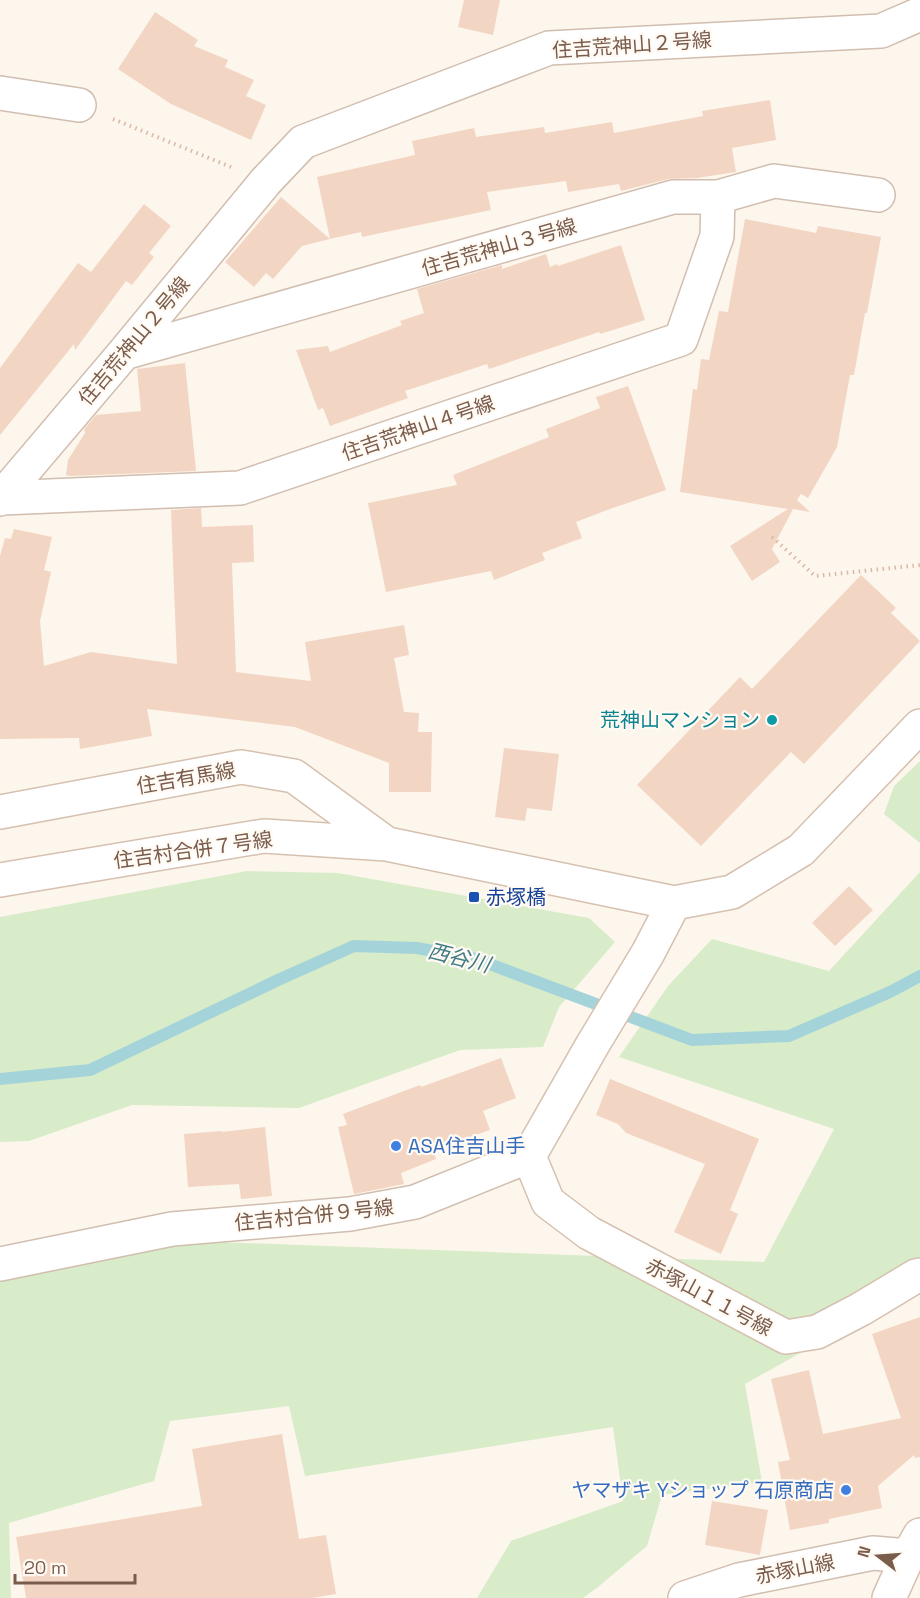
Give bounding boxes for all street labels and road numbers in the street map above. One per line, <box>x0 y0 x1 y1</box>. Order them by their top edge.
street label: 住吉荒神山２号線 <box>551 26 713 64</box>
street label: 住吉荒神山３号線 <box>419 212 579 282</box>
street label: 住吉荒神山２号線 <box>73 271 195 411</box>
street label: 住吉荒神山４号線 <box>338 390 498 466</box>
street label: 住吉有馬線 <box>135 757 237 799</box>
street label: 住吉村合併７号線 <box>112 826 274 874</box>
street label: 住吉村合併９号線 <box>233 1194 395 1236</box>
street label: 赤塚山１１号線 <box>641 1253 777 1341</box>
street label: 赤塚山線 <box>753 1549 837 1589</box>

